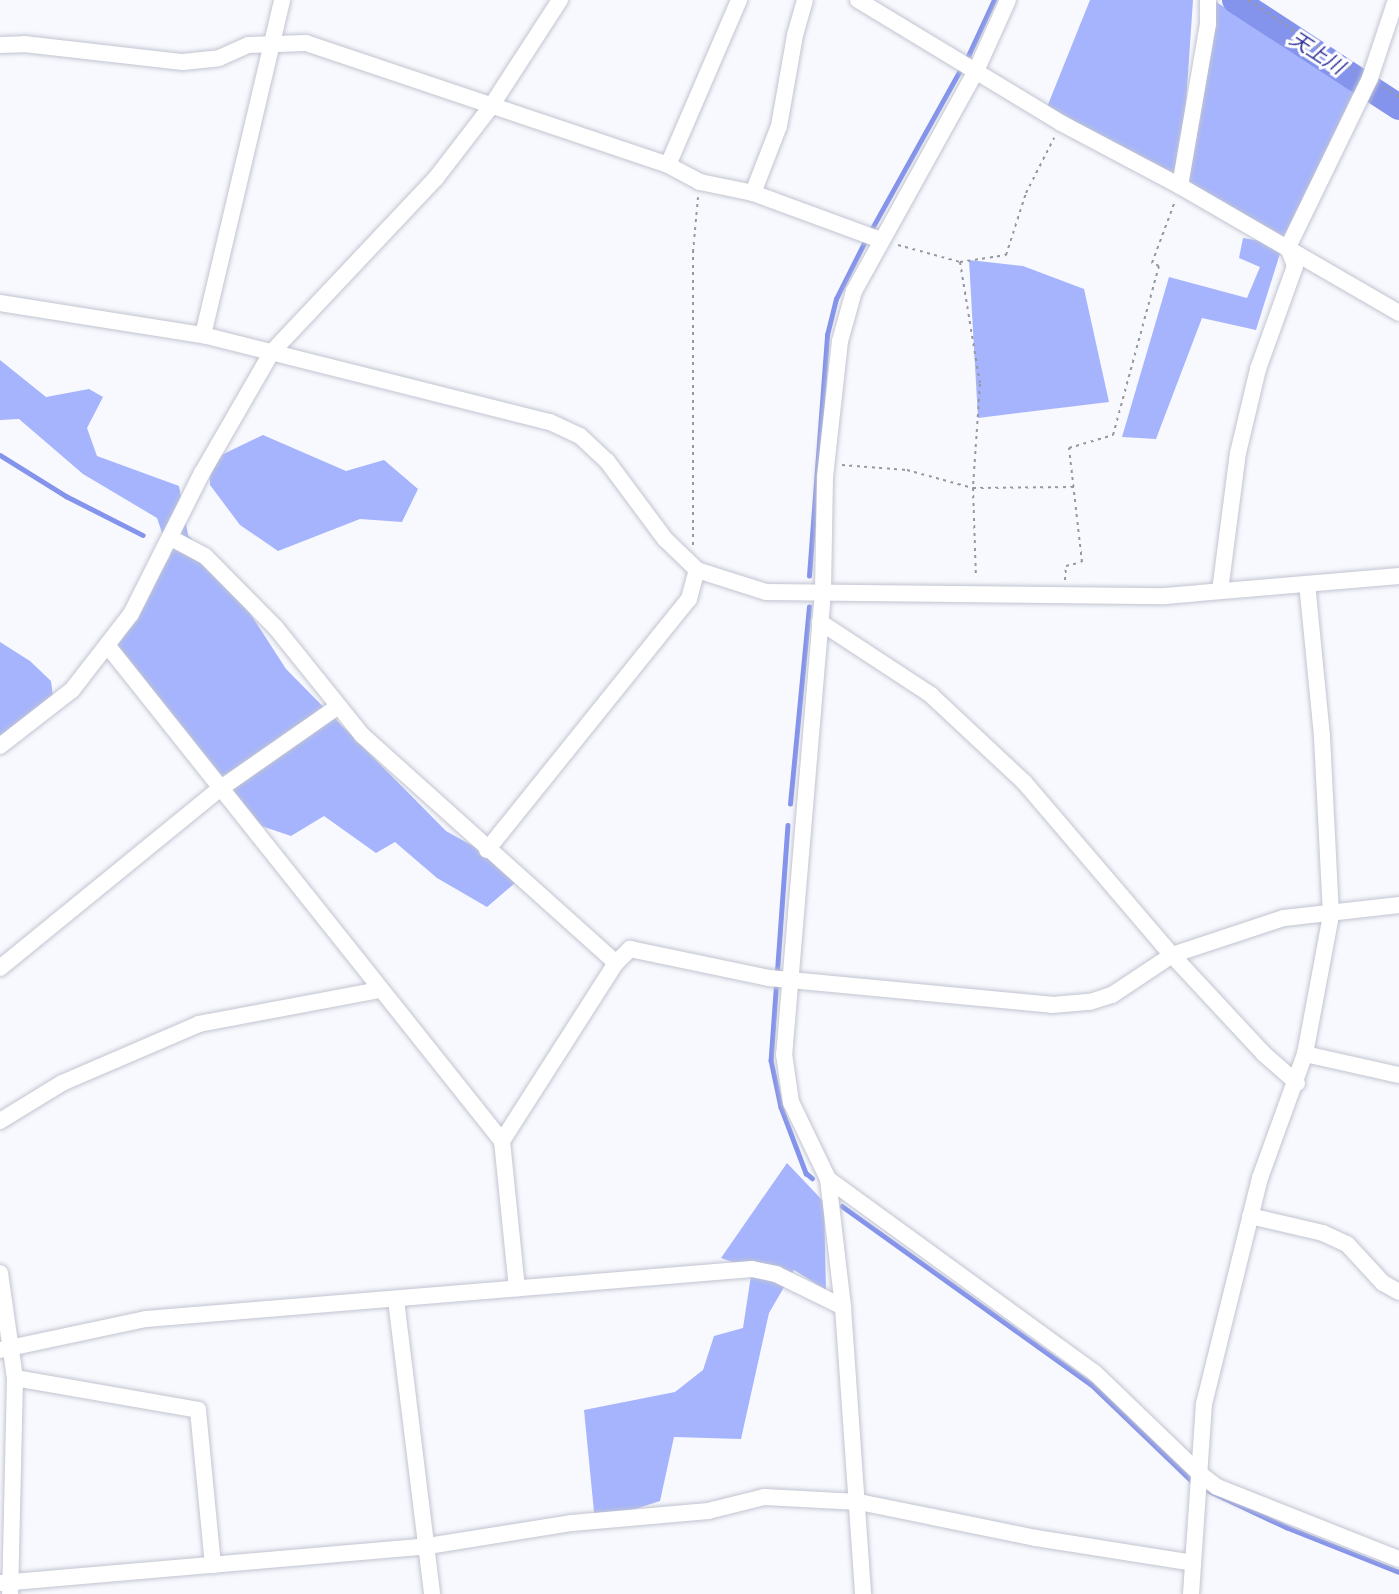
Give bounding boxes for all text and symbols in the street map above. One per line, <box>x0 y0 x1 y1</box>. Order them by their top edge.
water label: 天上川 <box>1285 27 1349 79</box>

